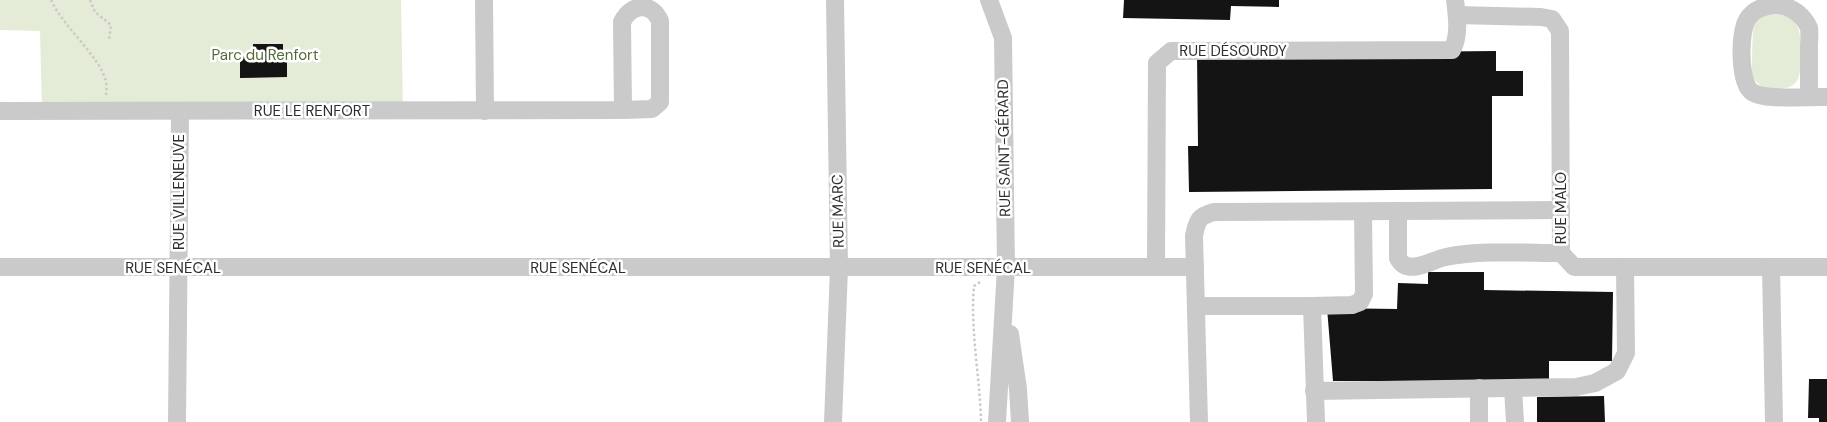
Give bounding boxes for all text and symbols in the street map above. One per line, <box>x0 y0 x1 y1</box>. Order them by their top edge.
street label: RUE DÉSOURDY <box>1179 41 1287 61</box>
park label: Parc du Renfort <box>211 45 319 65</box>
street label: RUE SAINT-GÉRARD <box>993 79 1015 217</box>
street label: RUE LE RENFORT <box>254 101 370 121</box>
street label: RUE VILLENEUVE <box>169 134 189 250</box>
street label: RUE MALO <box>1551 172 1571 244</box>
street label: RUE MARC <box>827 174 849 248</box>
street label: RUE SENÉCAL <box>125 258 221 278</box>
street label: RUE SENÉCAL <box>530 258 626 278</box>
street label: RUE SENÉCAL <box>935 258 1031 278</box>

